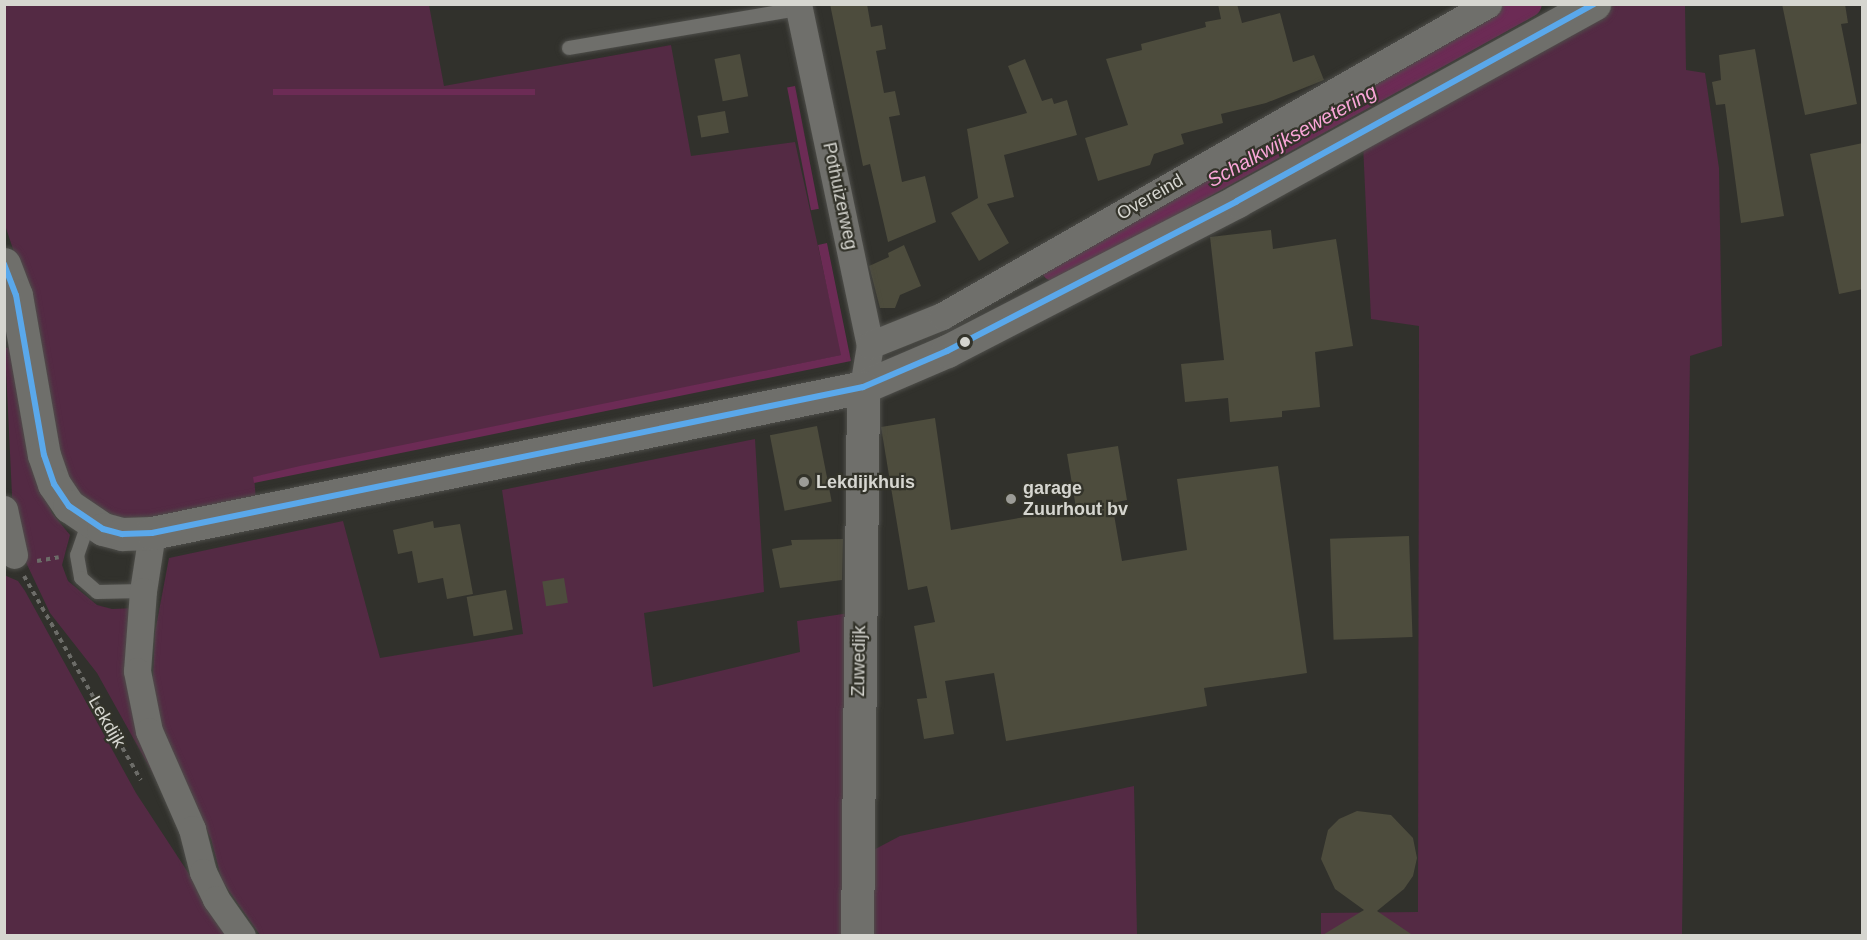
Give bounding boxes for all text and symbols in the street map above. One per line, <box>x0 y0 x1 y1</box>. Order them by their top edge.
water label: Schalkwijksewetering <box>1203 79 1381 193</box>
street label: Pothuizerweg <box>818 140 862 252</box>
street label: Overeind <box>1113 169 1187 225</box>
unlabelled marker <box>959 336 971 348</box>
place label: Lekdijkhuis <box>816 471 915 493</box>
marker: Lekdijkhuis <box>797 475 811 489</box>
place label: garage Zuurhout bv <box>1023 478 1128 520</box>
marker: garage Zuurhout bv <box>1004 492 1018 506</box>
street label: Zuwedijk <box>848 625 870 697</box>
street label: Lekdijk <box>84 692 130 752</box>

